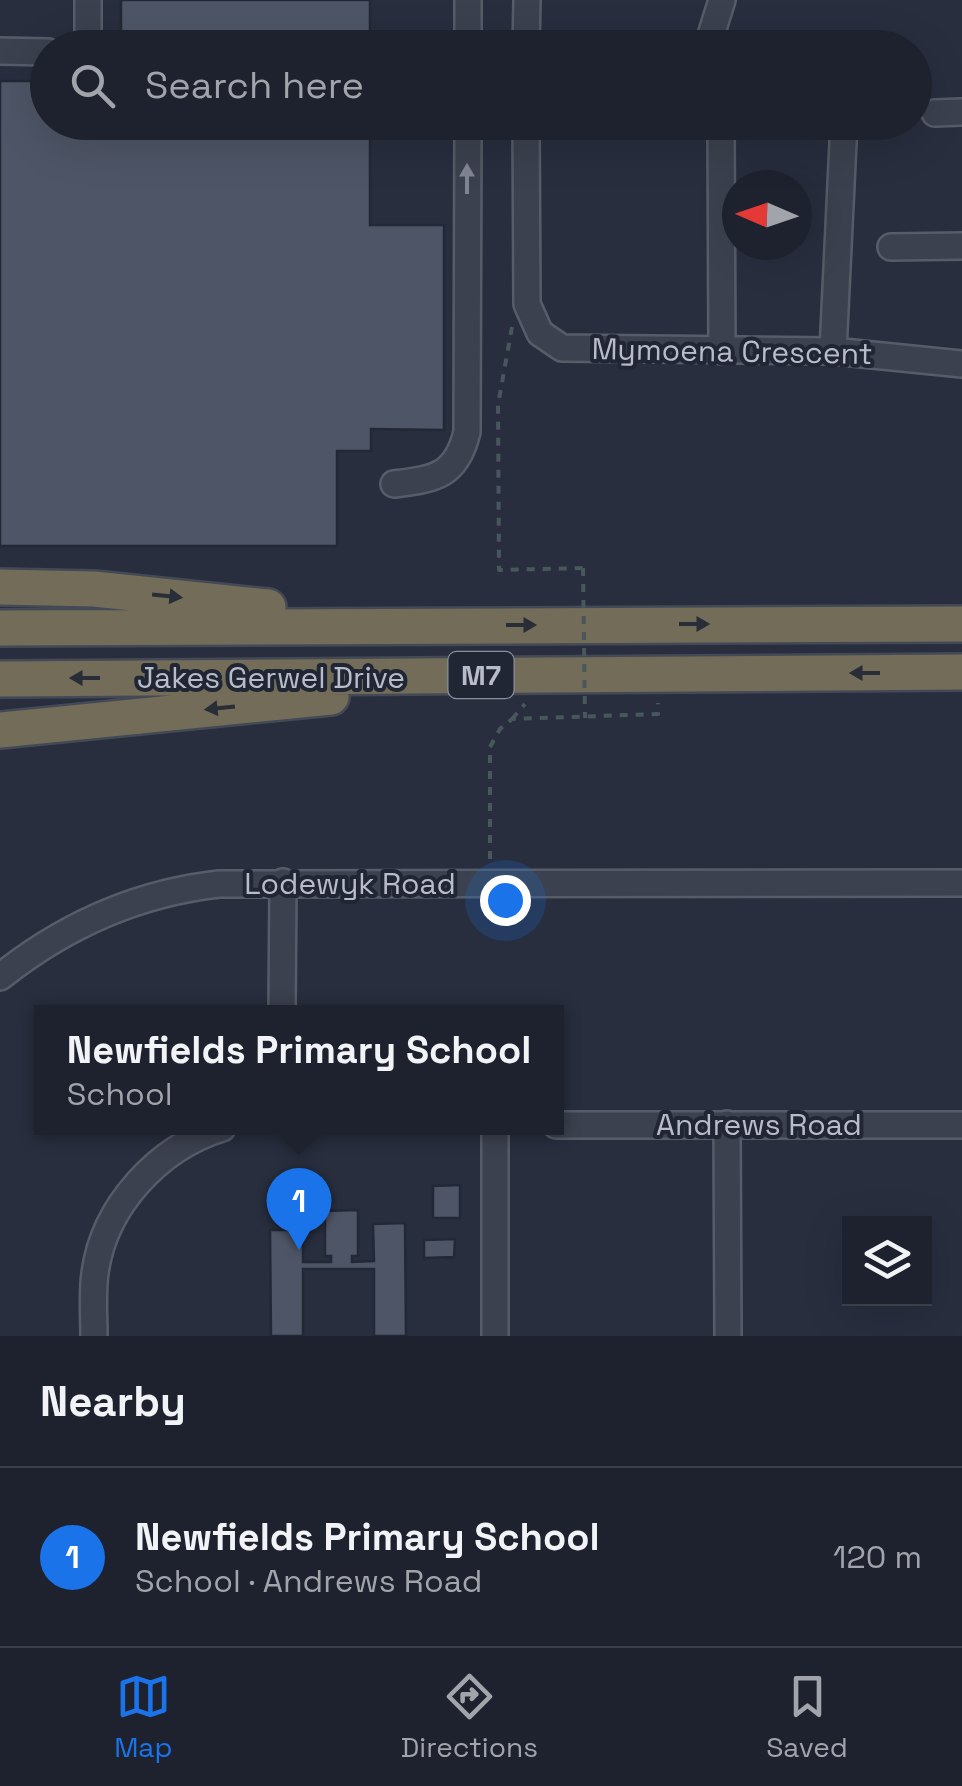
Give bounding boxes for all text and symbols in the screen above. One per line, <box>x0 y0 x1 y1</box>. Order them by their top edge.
search box <box>30 30 932 140</box>
icon: search <box>65 58 120 113</box>
text: Search here <box>145 61 364 109</box>
one-way arrow <box>459 163 475 195</box>
north arrow <box>722 170 812 260</box>
street label: Mymoena Crescent <box>591 329 873 373</box>
one-way arrow <box>152 588 184 604</box>
one-way arrow <box>505 616 537 632</box>
one-way arrow <box>678 616 710 632</box>
road number: M7 <box>448 652 514 698</box>
street label: Jakes Gerwel Drive <box>137 658 405 697</box>
one-way arrow <box>848 665 880 681</box>
one-way arrow <box>68 671 100 687</box>
one-way arrow <box>203 700 235 716</box>
street label: Lodewyk Road <box>244 864 456 903</box>
your location <box>480 875 531 926</box>
popup <box>34 1005 564 1135</box>
text: Newfields Primary School <box>67 1026 531 1074</box>
text: School <box>67 1074 173 1114</box>
street label: Andrews Road <box>656 1105 862 1144</box>
pin: 1 <box>266 1168 332 1250</box>
map controls <box>842 1216 932 1306</box>
button: layers <box>842 1216 932 1306</box>
text: Nearby <box>40 1375 186 1428</box>
text: Newfields Primary School <box>135 1513 600 1561</box>
text: 1 <box>65 1537 80 1577</box>
text: 120 m <box>833 1537 922 1577</box>
text: School · Andrews Road <box>135 1561 482 1601</box>
tab: Map <box>114 1669 172 1765</box>
tab: Directions <box>401 1669 538 1765</box>
tab: Saved <box>766 1669 848 1765</box>

